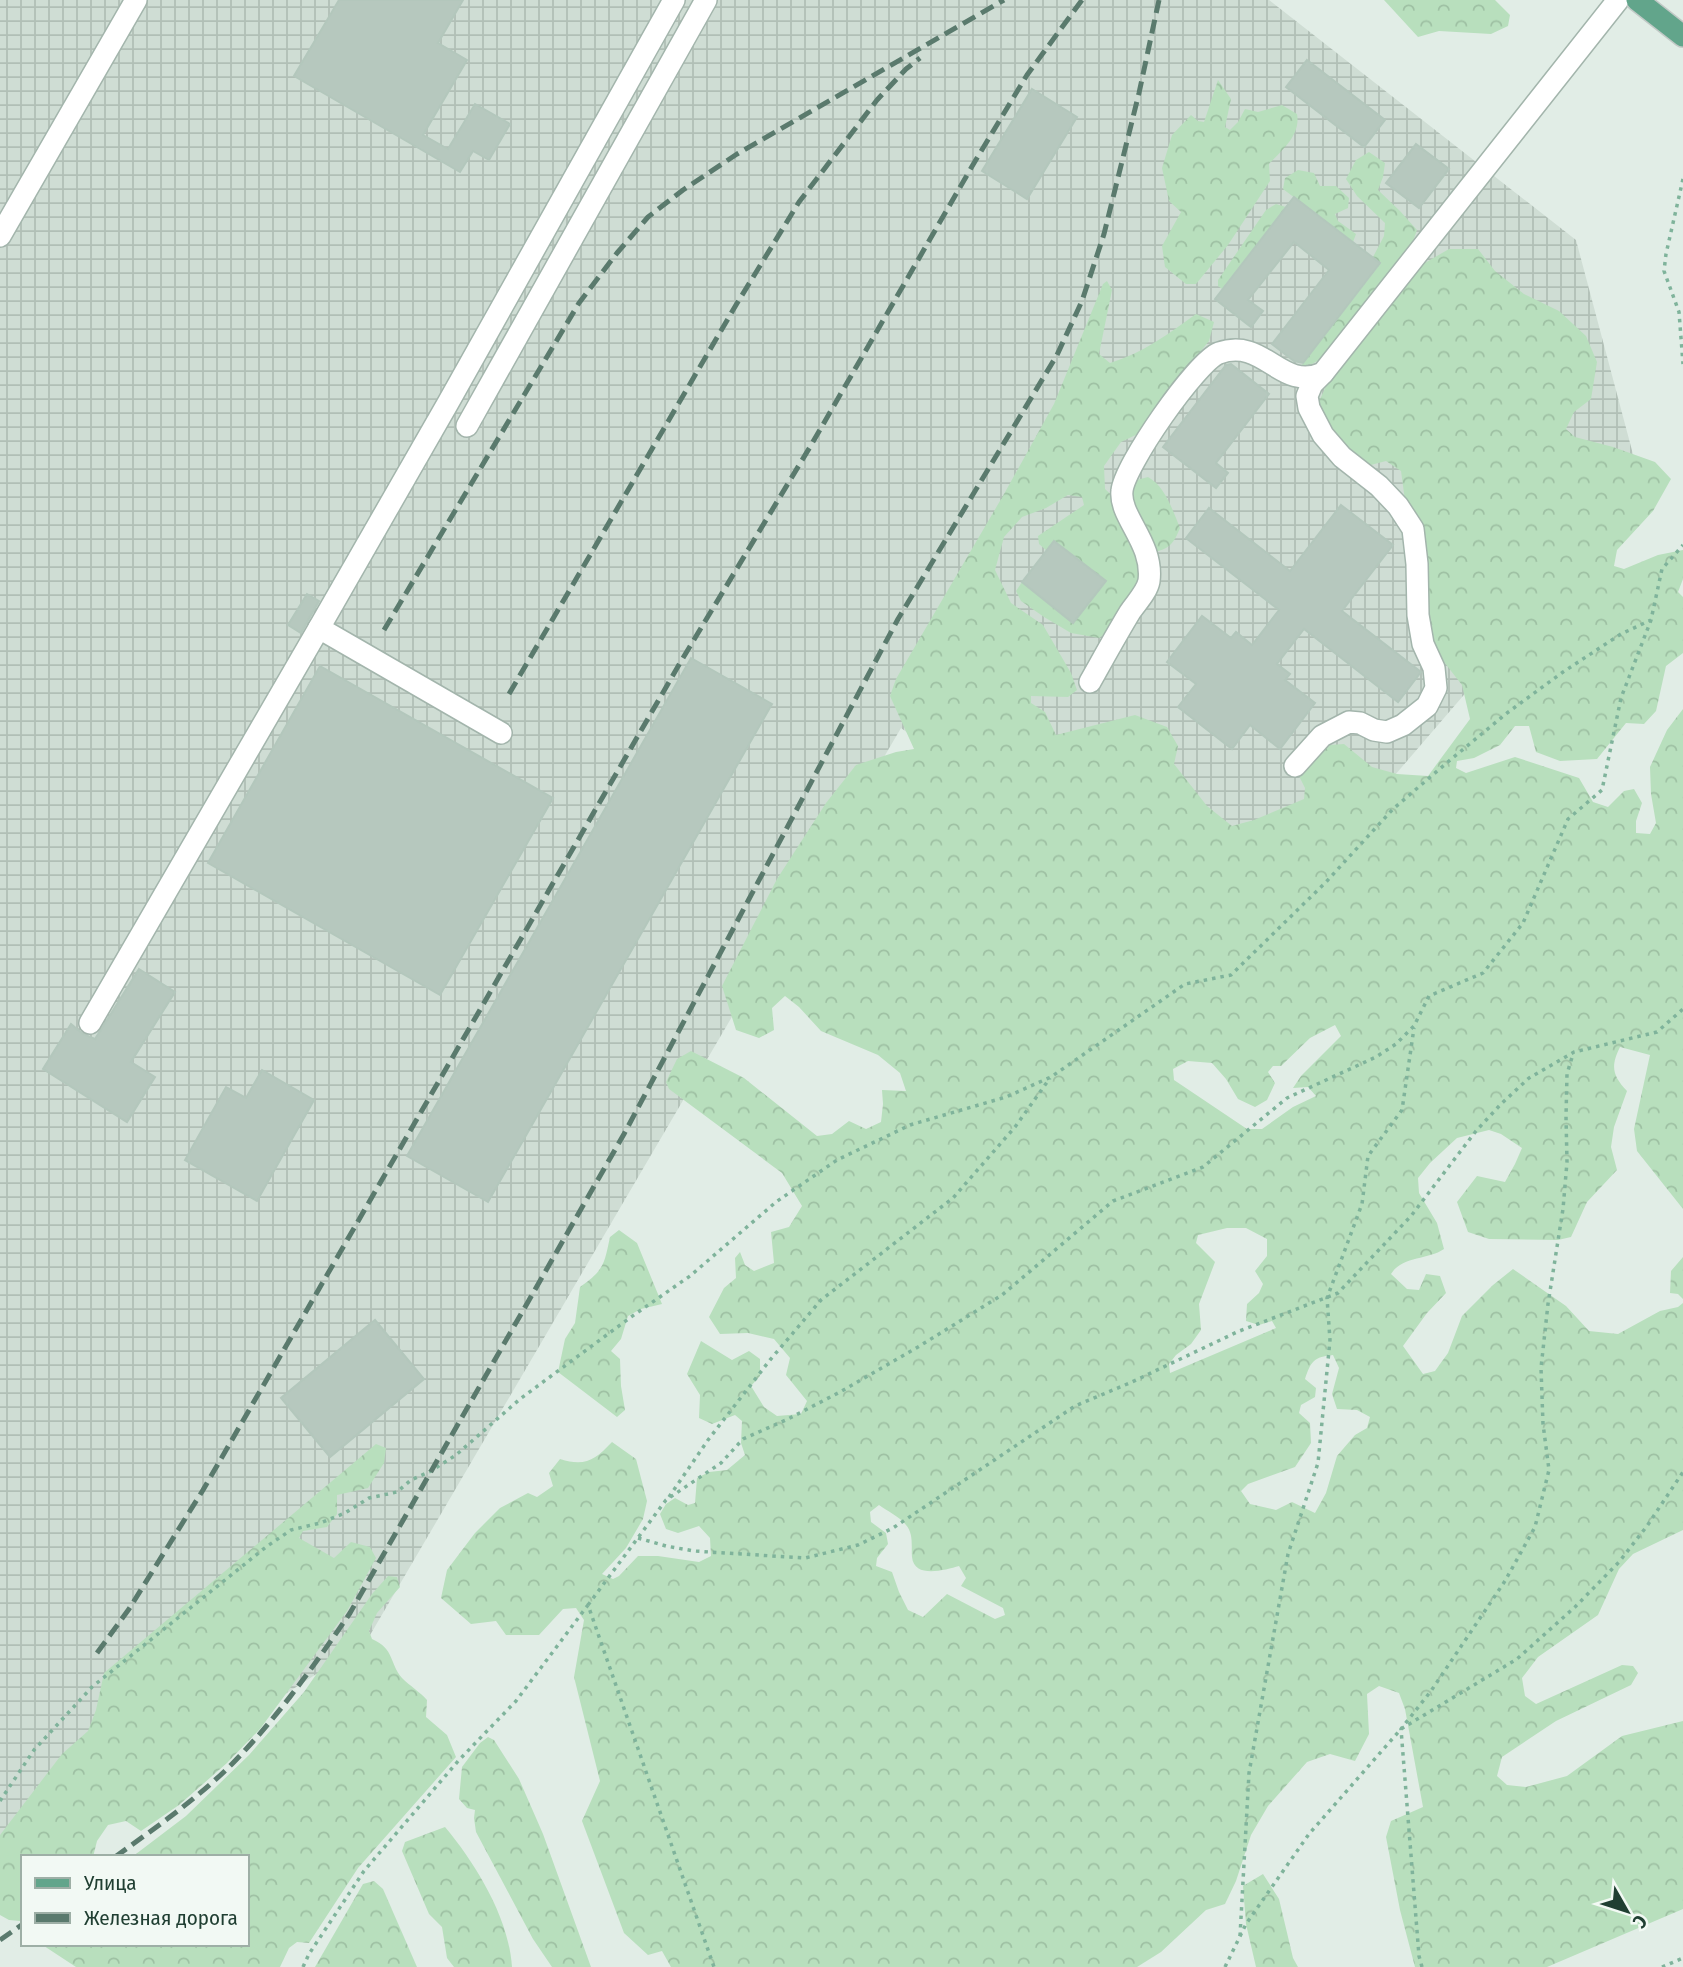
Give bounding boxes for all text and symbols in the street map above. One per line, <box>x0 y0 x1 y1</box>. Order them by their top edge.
legend <box>21 1855 248 1946</box>
text: Улица <box>83 1870 137 1896</box>
north arrow <box>1592 1876 1662 1946</box>
text: Железная дорога <box>84 1905 238 1931</box>
text: С <box>1628 1910 1652 1933</box>

